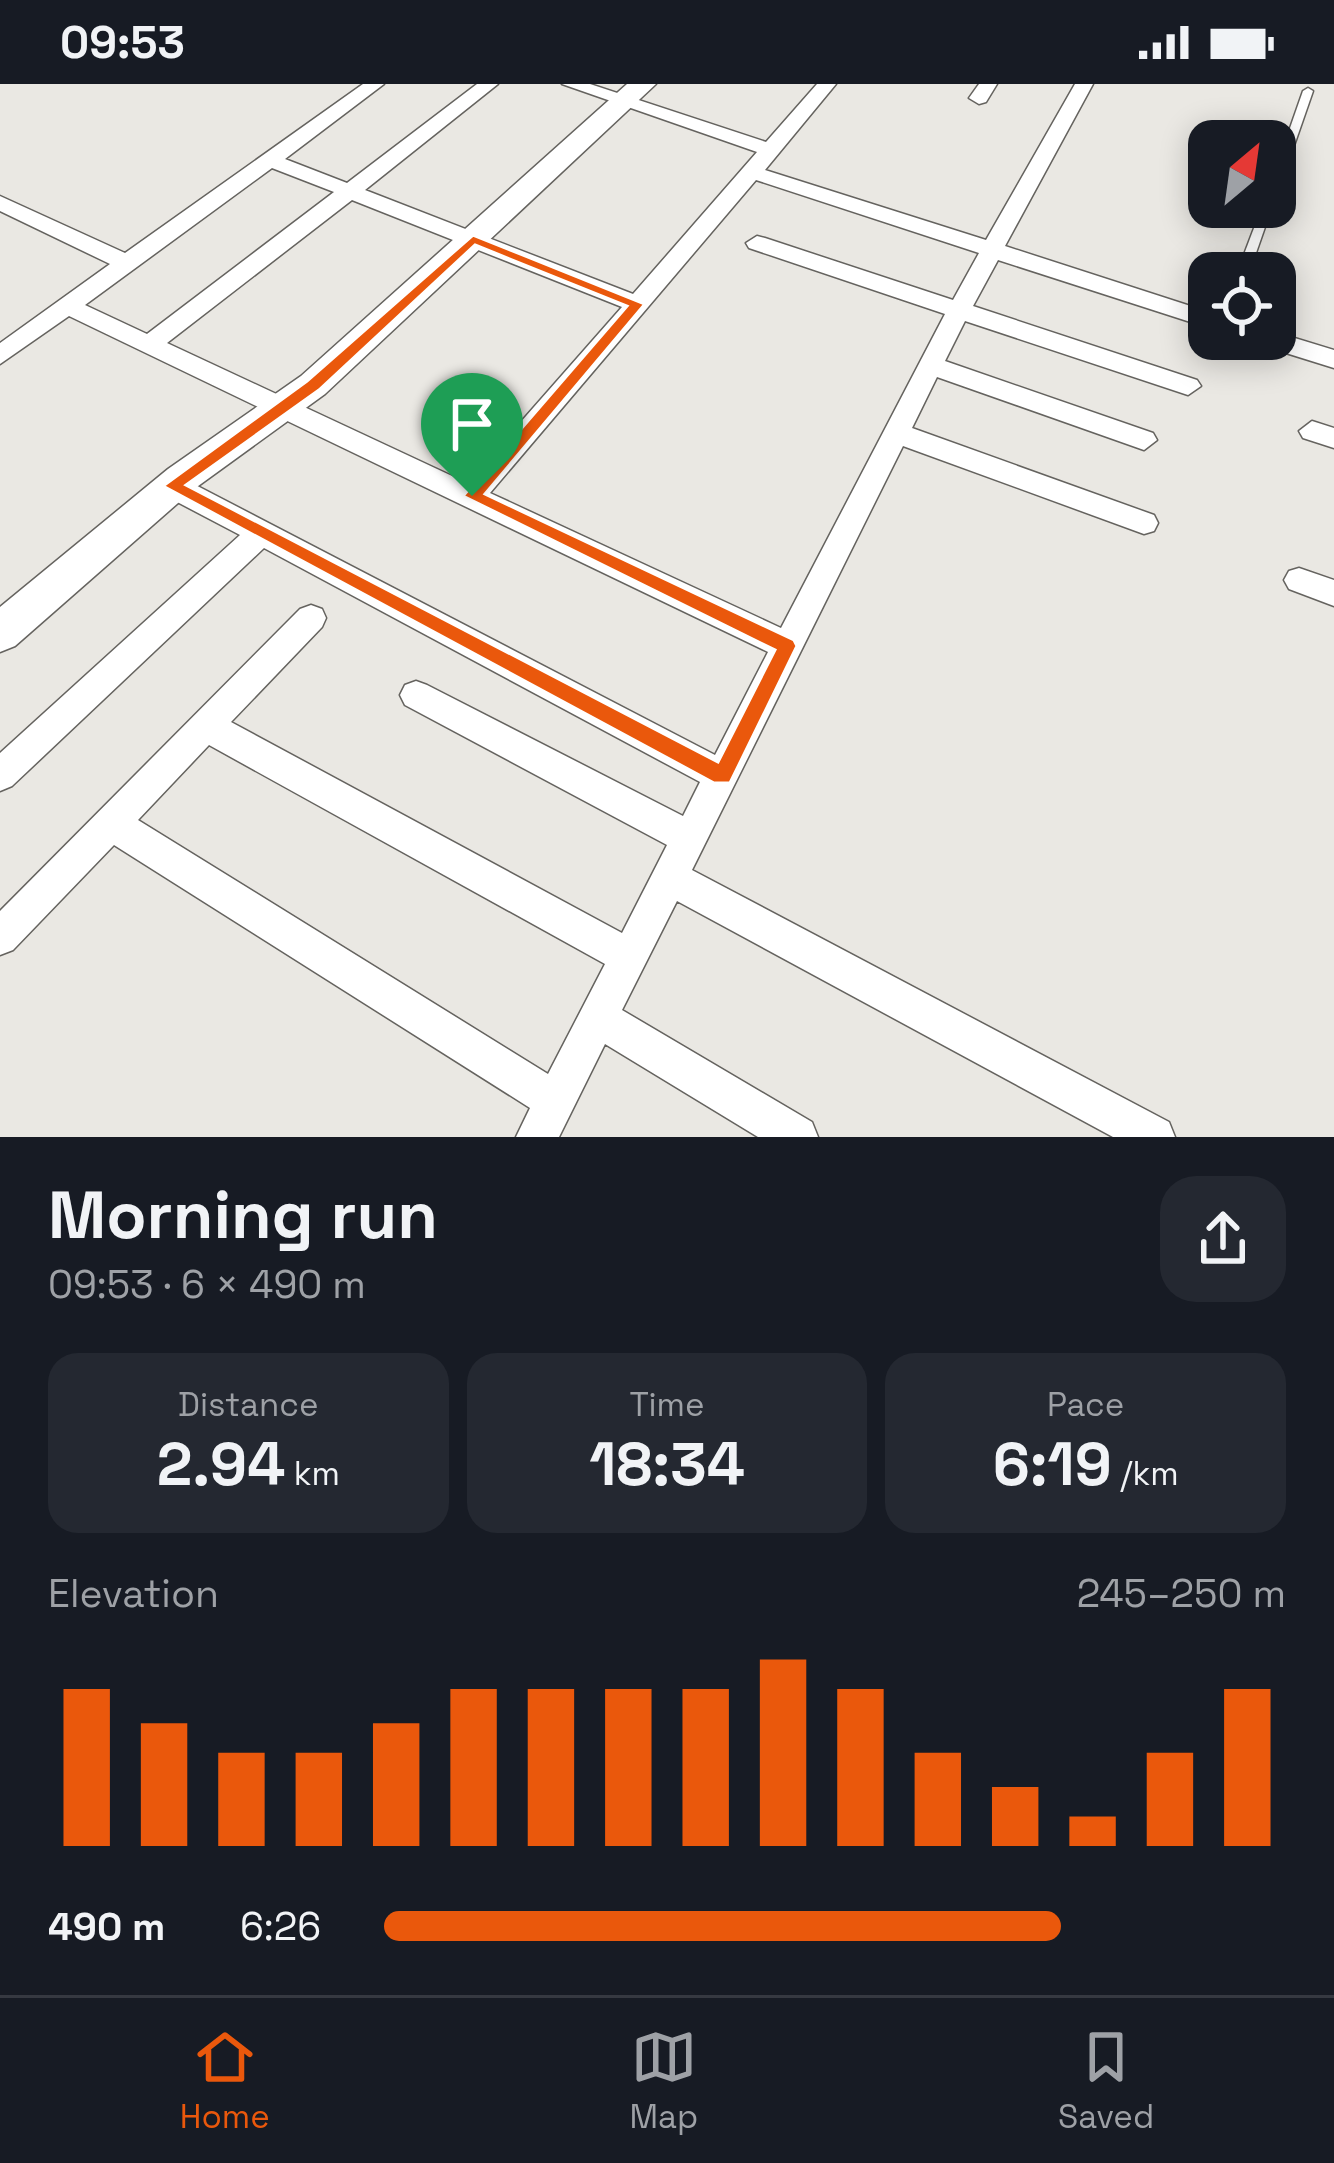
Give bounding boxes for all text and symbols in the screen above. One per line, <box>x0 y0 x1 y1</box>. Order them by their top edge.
text: 09:53 <box>60 14 185 71</box>
north arrow <box>1188 120 1296 228</box>
map controls <box>1188 120 1296 360</box>
button: locate <box>1188 252 1296 360</box>
pin <box>421 373 523 496</box>
icon: arrive <box>439 391 505 457</box>
text: Morning run <box>48 1173 438 1257</box>
button: share <box>1160 1176 1286 1302</box>
text: 09:53 · 6 × 490 m <box>48 1260 366 1309</box>
text: Distance <box>178 1384 319 1426</box>
text: Time <box>629 1384 705 1426</box>
text: Pace <box>1047 1384 1124 1426</box>
text: 2.94 <box>157 1426 285 1503</box>
text: 18:34 <box>589 1426 745 1503</box>
text: 6:19 <box>993 1426 1112 1503</box>
text: km <box>285 1453 340 1495</box>
text: /km <box>1112 1453 1179 1495</box>
text: Elevation <box>48 1569 219 1618</box>
text: 245–250 m <box>1077 1569 1286 1618</box>
text: 490 m <box>48 1902 165 1951</box>
text: 6:26 <box>240 1902 321 1951</box>
tab: Home <box>180 2024 270 2138</box>
tab: Map <box>629 2024 698 2138</box>
tab: Saved <box>1058 2024 1154 2138</box>

